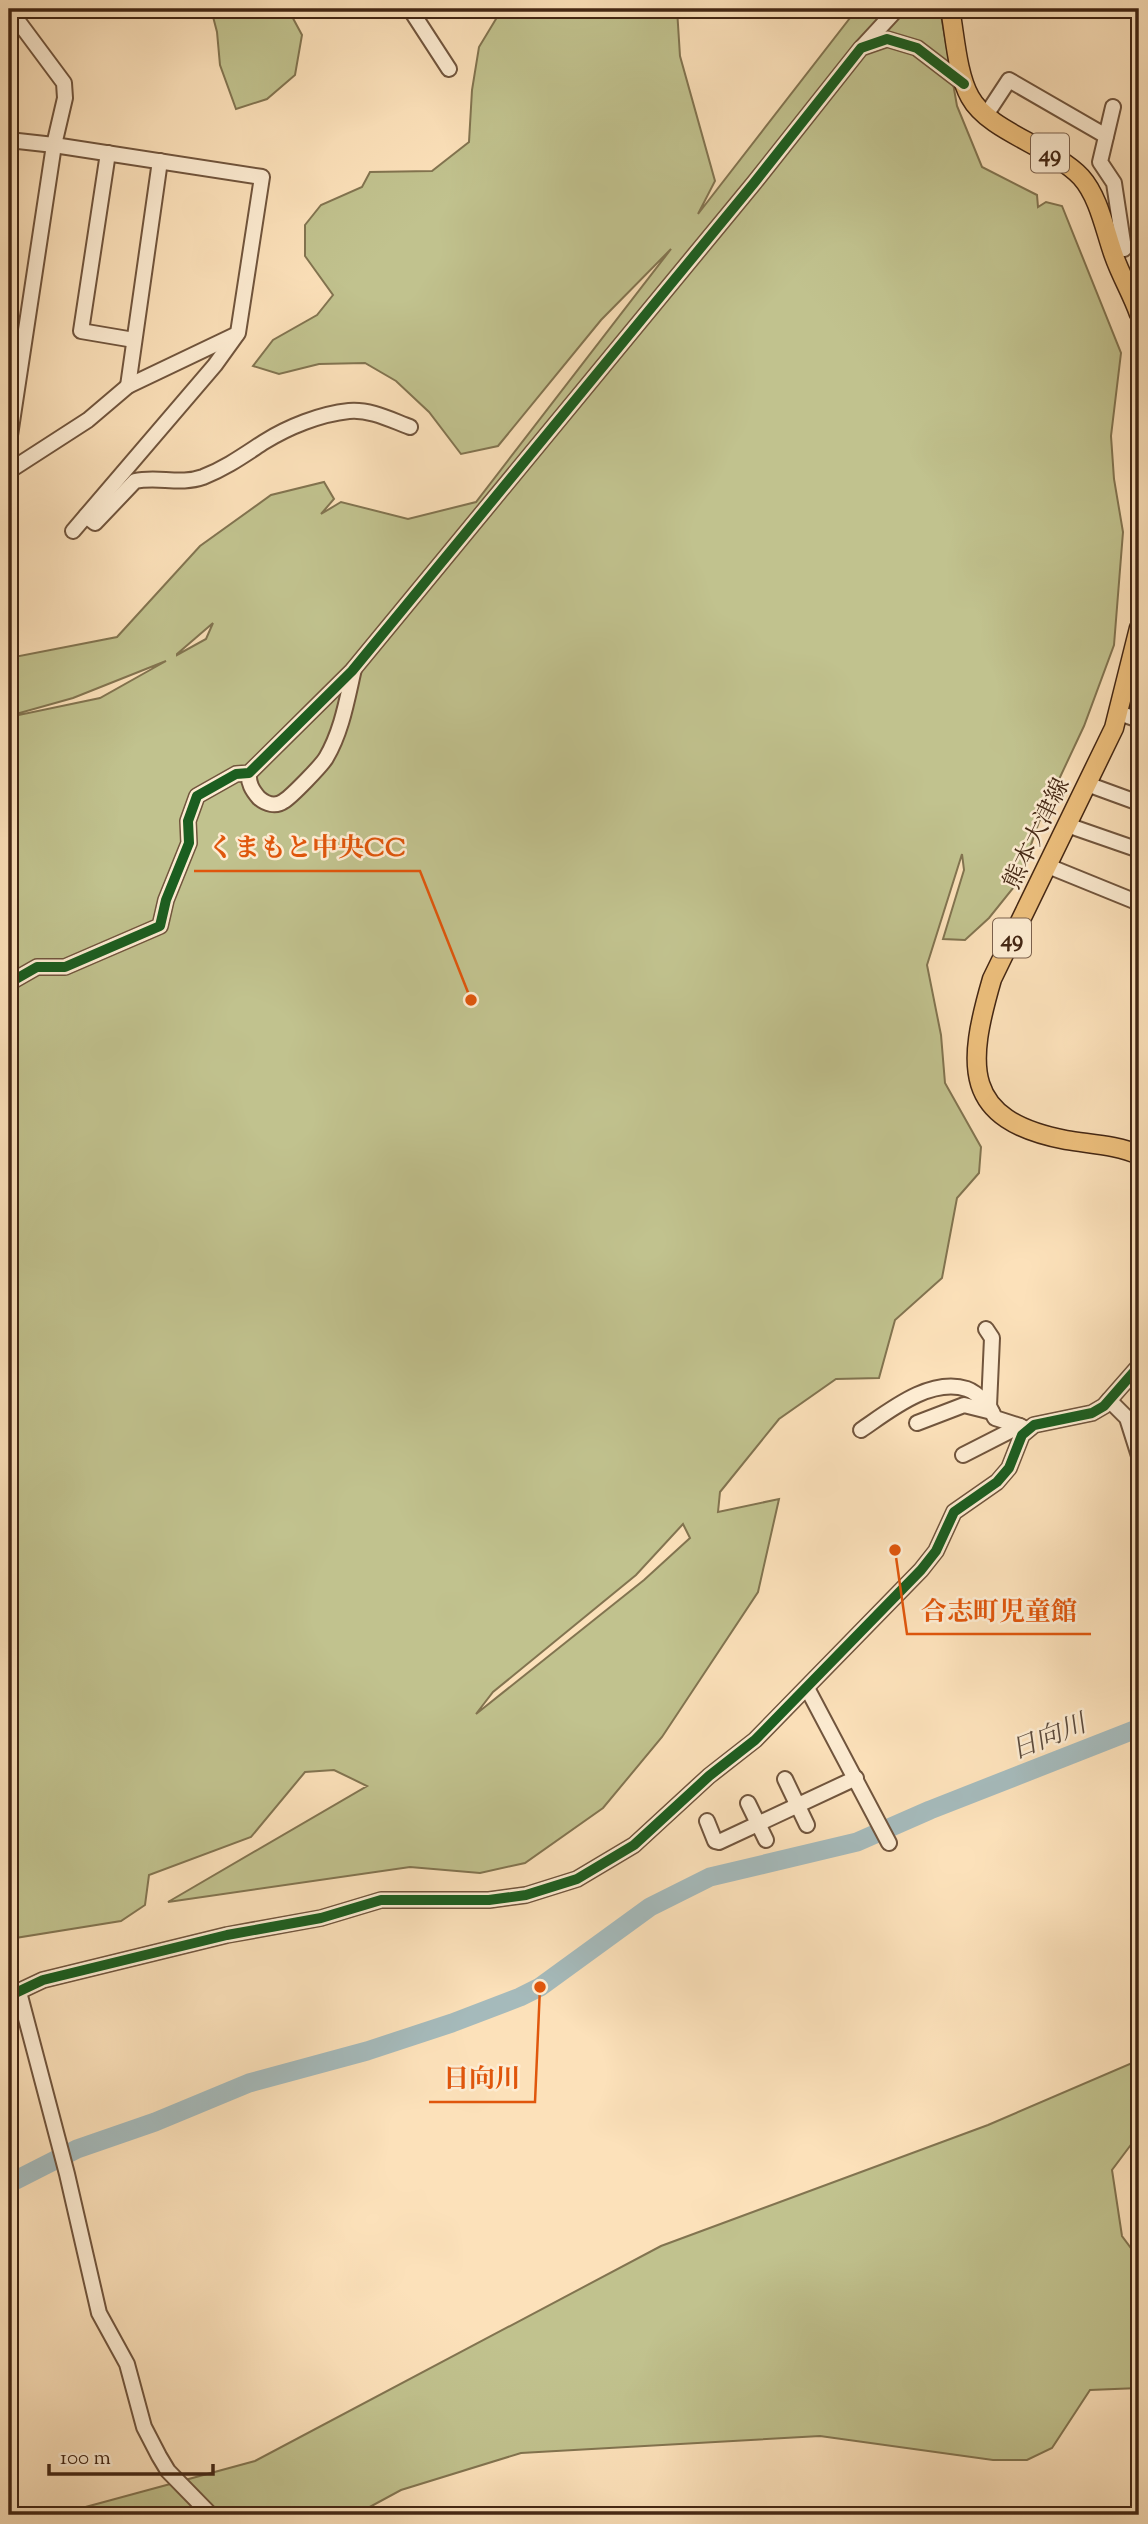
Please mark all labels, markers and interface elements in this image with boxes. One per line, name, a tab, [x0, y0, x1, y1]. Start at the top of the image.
road number: 49	[1031, 134, 1069, 172]
street label: 熊本大津線	[996, 772, 1079, 895]
callout: くまもと中央CC	[194, 824, 420, 871]
text: くまもと中央CC	[208, 831, 406, 868]
road number: 49	[993, 918, 1031, 958]
callout: 合志町児童館	[907, 1587, 1091, 1634]
text: 合志町児童館	[921, 1595, 1077, 1632]
water label: 日向川	[1006, 1705, 1095, 1770]
callout: 日向川	[429, 2055, 535, 2102]
text: 日向川	[443, 2062, 521, 2099]
scale bar	[49, 2433, 214, 2477]
text: 100 m	[60, 2444, 111, 2474]

